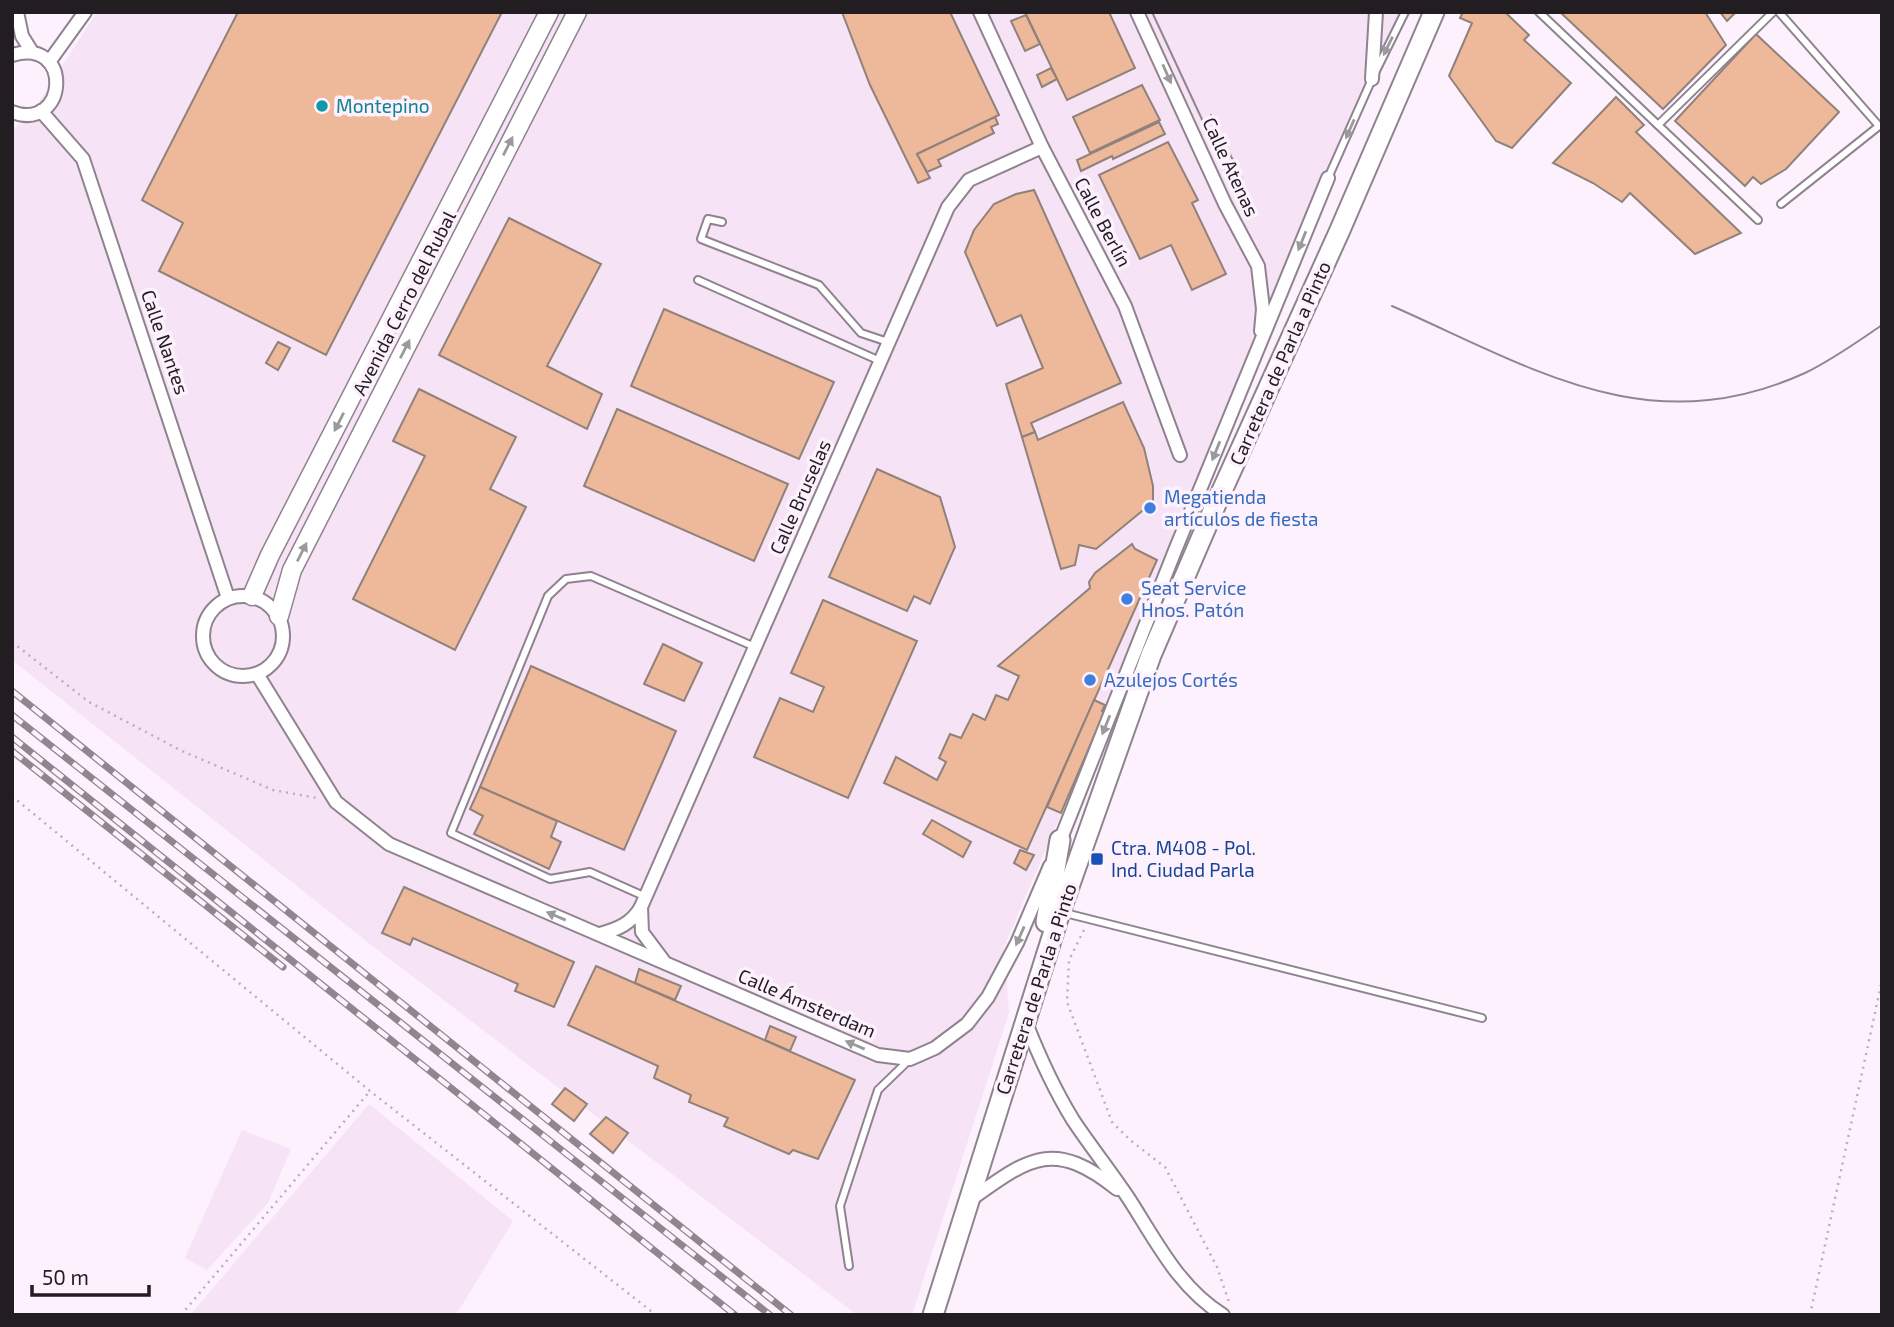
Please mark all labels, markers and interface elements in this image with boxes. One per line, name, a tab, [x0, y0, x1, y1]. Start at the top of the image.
one-way arrow	[1383, 36, 1394, 56]
one-way arrow	[1161, 64, 1172, 84]
place label: Montepino	[336, 94, 430, 117]
marker: Montepino	[314, 98, 330, 114]
street label: Calle Atenas	[1198, 114, 1264, 220]
one-way arrow	[1344, 118, 1355, 139]
one-way arrow	[502, 136, 513, 156]
street label: Calle Berlín	[1070, 173, 1137, 270]
street label: Avenida Cerro del Rubal	[347, 206, 460, 399]
one-way arrow	[1297, 231, 1308, 252]
street label: Carretera de Parla a Pinto	[1224, 257, 1335, 468]
street label: Calle Nantes	[137, 287, 194, 397]
one-way arrow	[399, 339, 410, 359]
one-way arrow	[333, 412, 344, 432]
street label: Calle Bruselas	[764, 436, 835, 558]
one-way arrow	[1210, 441, 1221, 462]
place label: Megatienda artículos de fiesta	[1164, 485, 1319, 530]
marker: Megatienda artículos de fiesta	[1142, 500, 1158, 516]
one-way arrow	[296, 542, 307, 562]
place label: Seat Service Hnos. Patón	[1141, 576, 1246, 621]
marker: Seat Service Hnos. Patón	[1119, 591, 1135, 607]
place label: Azulejos Cortés	[1104, 668, 1238, 691]
marker: Azulejos Cortés	[1082, 672, 1098, 688]
one-way arrow	[1100, 715, 1111, 736]
place label: Ctra. M408 - Pol. Ind. Ciudad Parla	[1111, 836, 1256, 881]
marker: Ctra. M408 - Pol. Ind. Ciudad Parla	[1089, 851, 1105, 867]
street label: Carretera de Parla a Pinto	[990, 880, 1081, 1097]
one-way arrow	[546, 910, 566, 922]
one-way arrow	[1014, 926, 1026, 946]
street label: Calle Ámsterdam	[735, 963, 880, 1042]
one-way arrow	[845, 1039, 865, 1051]
scale bar	[32, 1254, 149, 1298]
text: 50 m	[42, 1264, 89, 1289]

